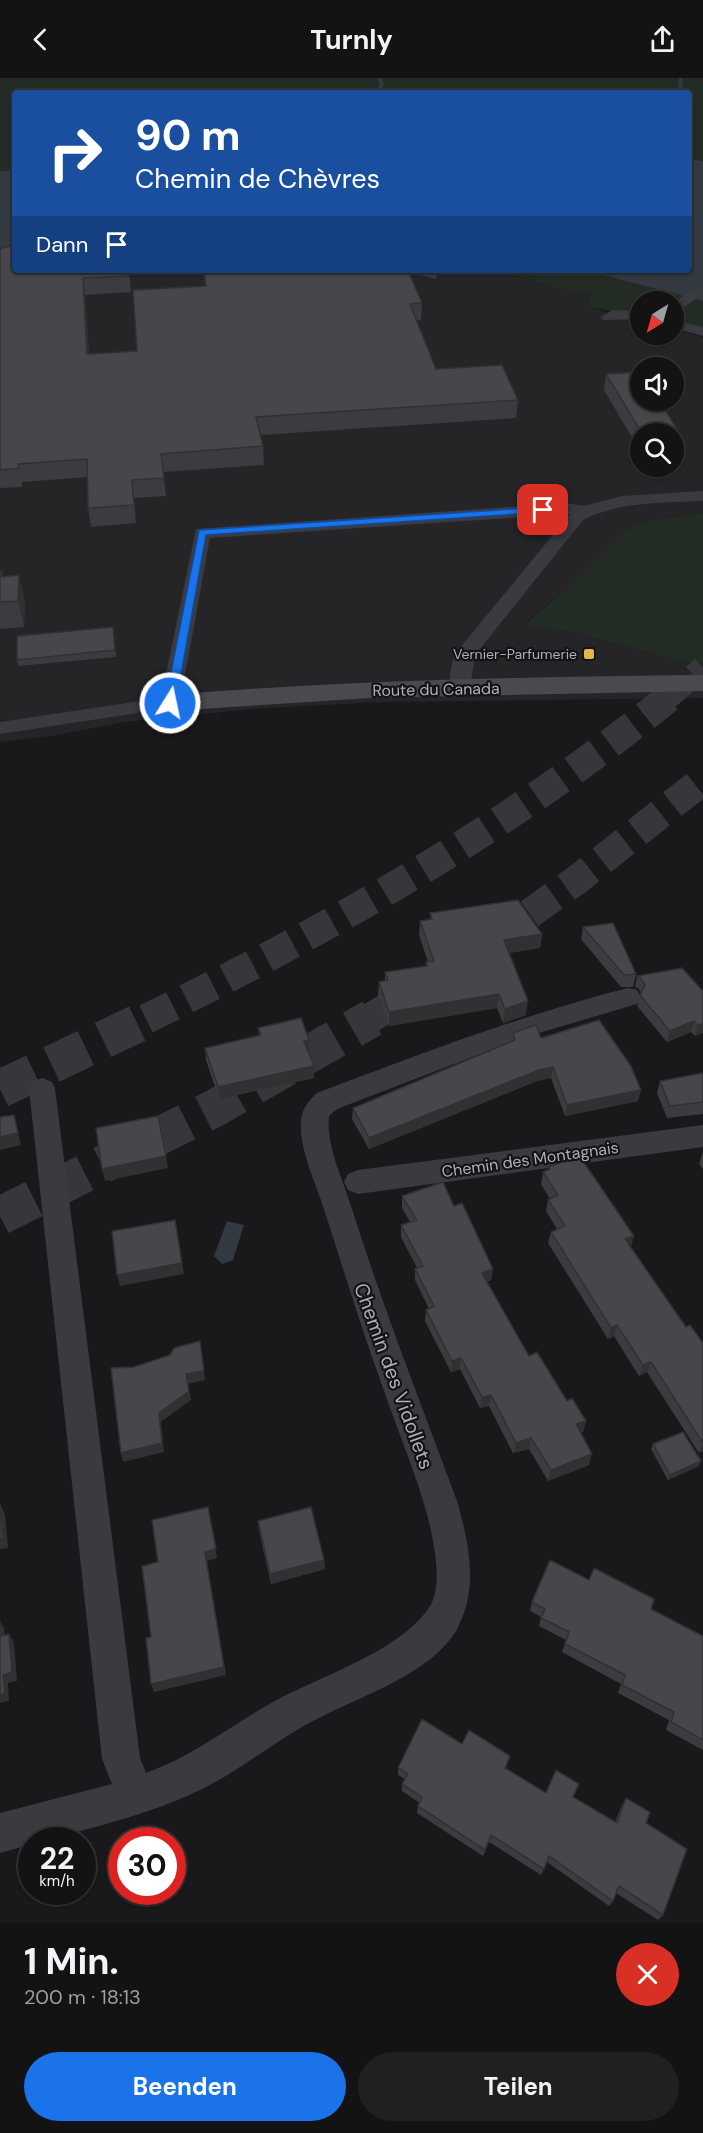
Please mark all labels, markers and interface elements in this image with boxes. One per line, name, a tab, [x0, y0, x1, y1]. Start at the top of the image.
text: Turnly	[310, 22, 393, 57]
icon: back	[24, 23, 57, 56]
icon: share	[646, 23, 679, 56]
text: 90 m	[135, 108, 241, 163]
icon: right	[36, 114, 114, 192]
text: Chemin de Chèvres	[135, 161, 380, 196]
icon: arrive	[100, 228, 133, 261]
text: Dann	[36, 230, 88, 259]
north arrow	[630, 291, 684, 345]
map controls	[630, 291, 684, 477]
button: sound	[630, 357, 684, 411]
button: search	[630, 423, 684, 477]
pin	[517, 484, 568, 535]
icon: arrive	[526, 493, 559, 526]
place label: Vernier-Parfumerie	[453, 645, 577, 663]
marker: Vernier-Parfumerie	[582, 647, 596, 661]
position arrow	[138, 671, 202, 735]
street label: Route du Canada	[372, 678, 500, 701]
street label: Chemin des Montagnais	[440, 1137, 620, 1182]
street label: Chemin des Vidollets	[348, 1279, 440, 1473]
speed limit sign: 30	[108, 1827, 186, 1905]
text: 22	[40, 1839, 74, 1878]
text: km/h	[39, 1871, 75, 1891]
text: 1 Min.	[24, 1938, 119, 1985]
button: close	[616, 1943, 679, 2006]
text: 200 m · 18:13	[24, 1984, 141, 2010]
button: Beenden	[24, 2052, 346, 2121]
button: Teilen	[358, 2052, 679, 2121]

